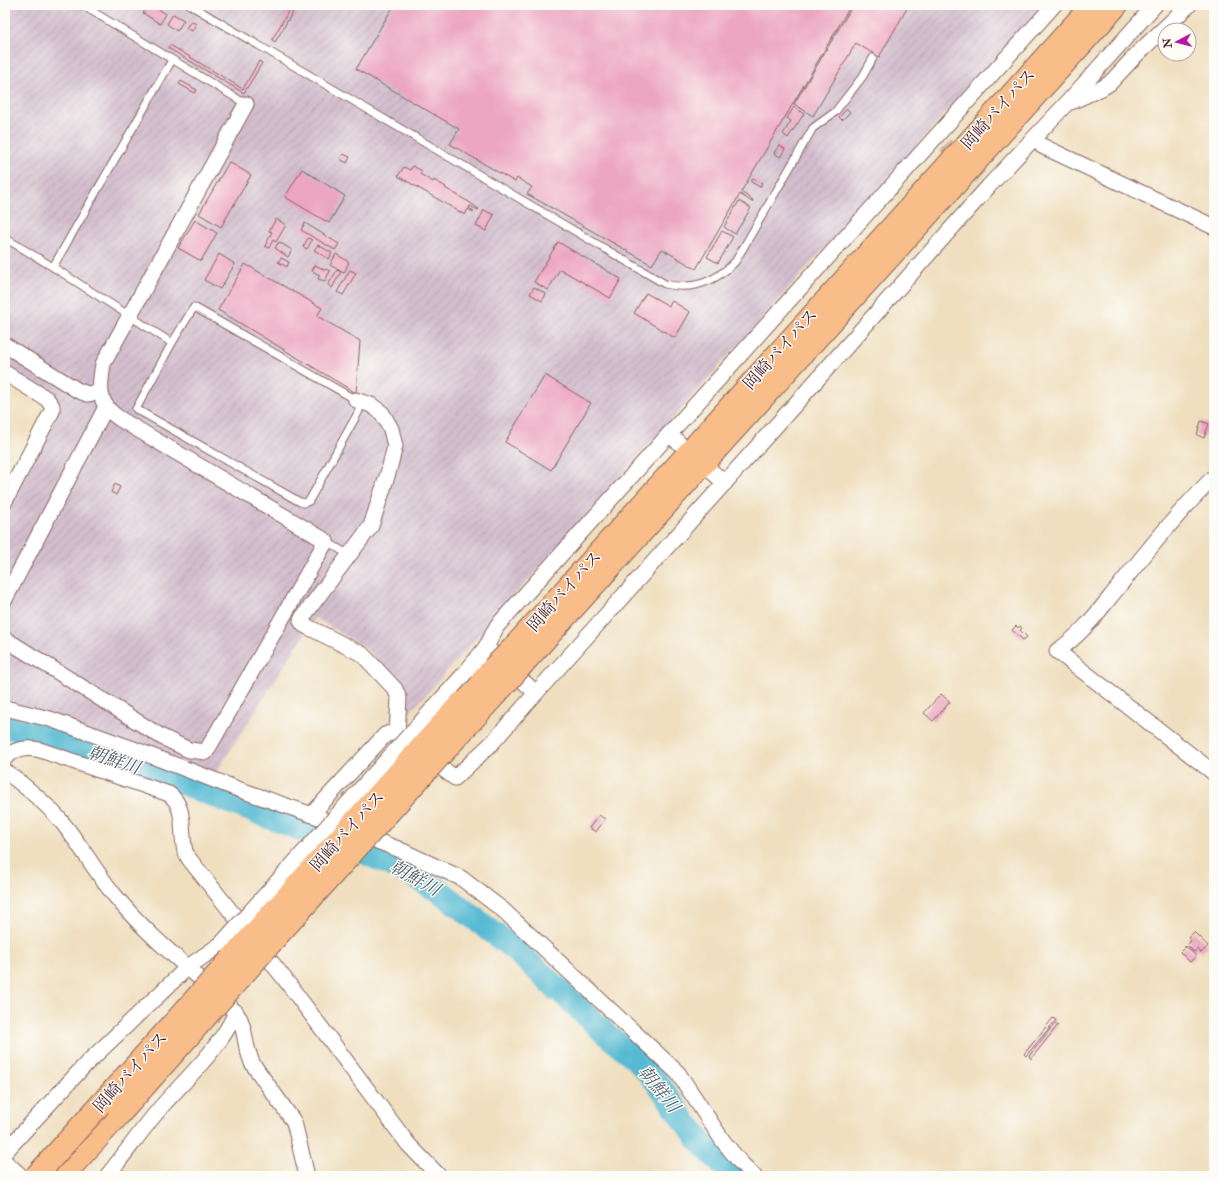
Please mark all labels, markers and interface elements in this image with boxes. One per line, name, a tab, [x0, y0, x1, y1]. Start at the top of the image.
north arrow	[1157, 22, 1197, 62]
text: N	[1160, 36, 1175, 50]
street label: 岡崎バイパス	[957, 65, 1040, 154]
street label: 岡崎バイパス	[739, 305, 822, 394]
street label: 岡崎バイパス	[523, 547, 606, 636]
water label: 朝鮮川	[85, 741, 145, 781]
street label: 岡崎バイパス	[306, 787, 389, 876]
water label: 朝鮮川	[386, 855, 446, 903]
street label: 岡崎バイパス	[89, 1028, 172, 1117]
water label: 朝鮮川	[633, 1061, 686, 1119]

